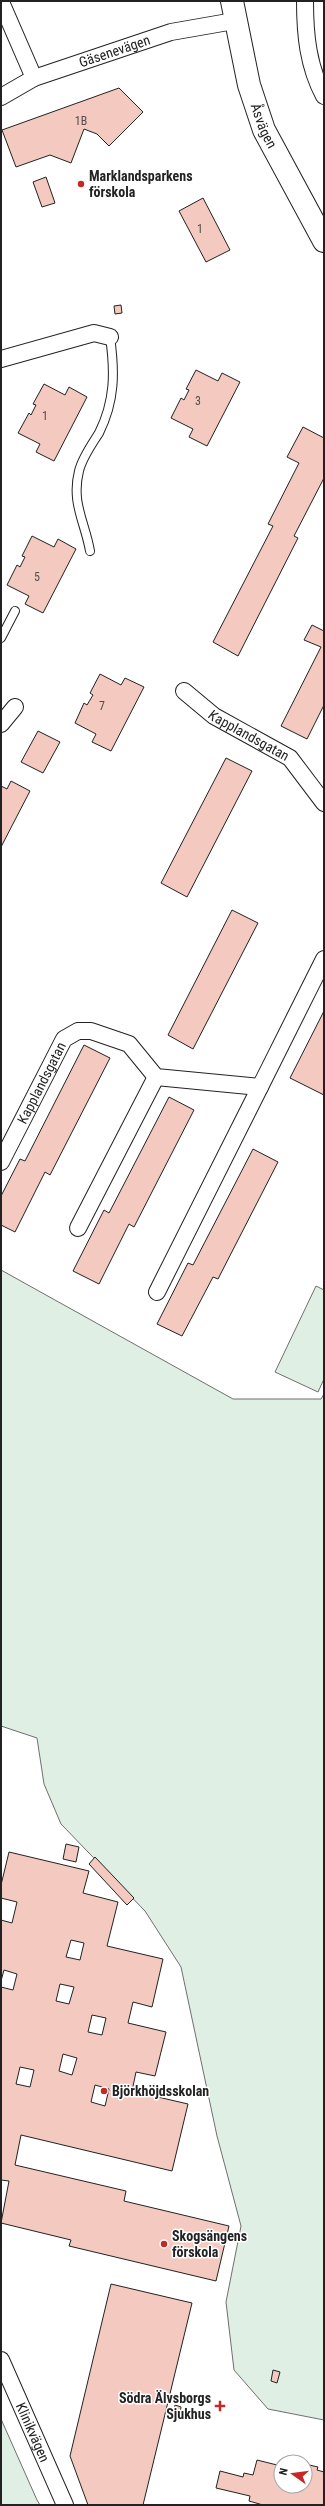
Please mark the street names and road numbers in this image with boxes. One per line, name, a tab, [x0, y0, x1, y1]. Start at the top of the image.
street label: Gäsenevägen	[77, 32, 152, 70]
street label: Åsvägen	[248, 101, 280, 151]
street label: Kapplandsgatan	[205, 707, 292, 764]
street label: Kapplandsgatan	[14, 1039, 69, 1126]
street label: Klinikvägen	[13, 2400, 53, 2464]

